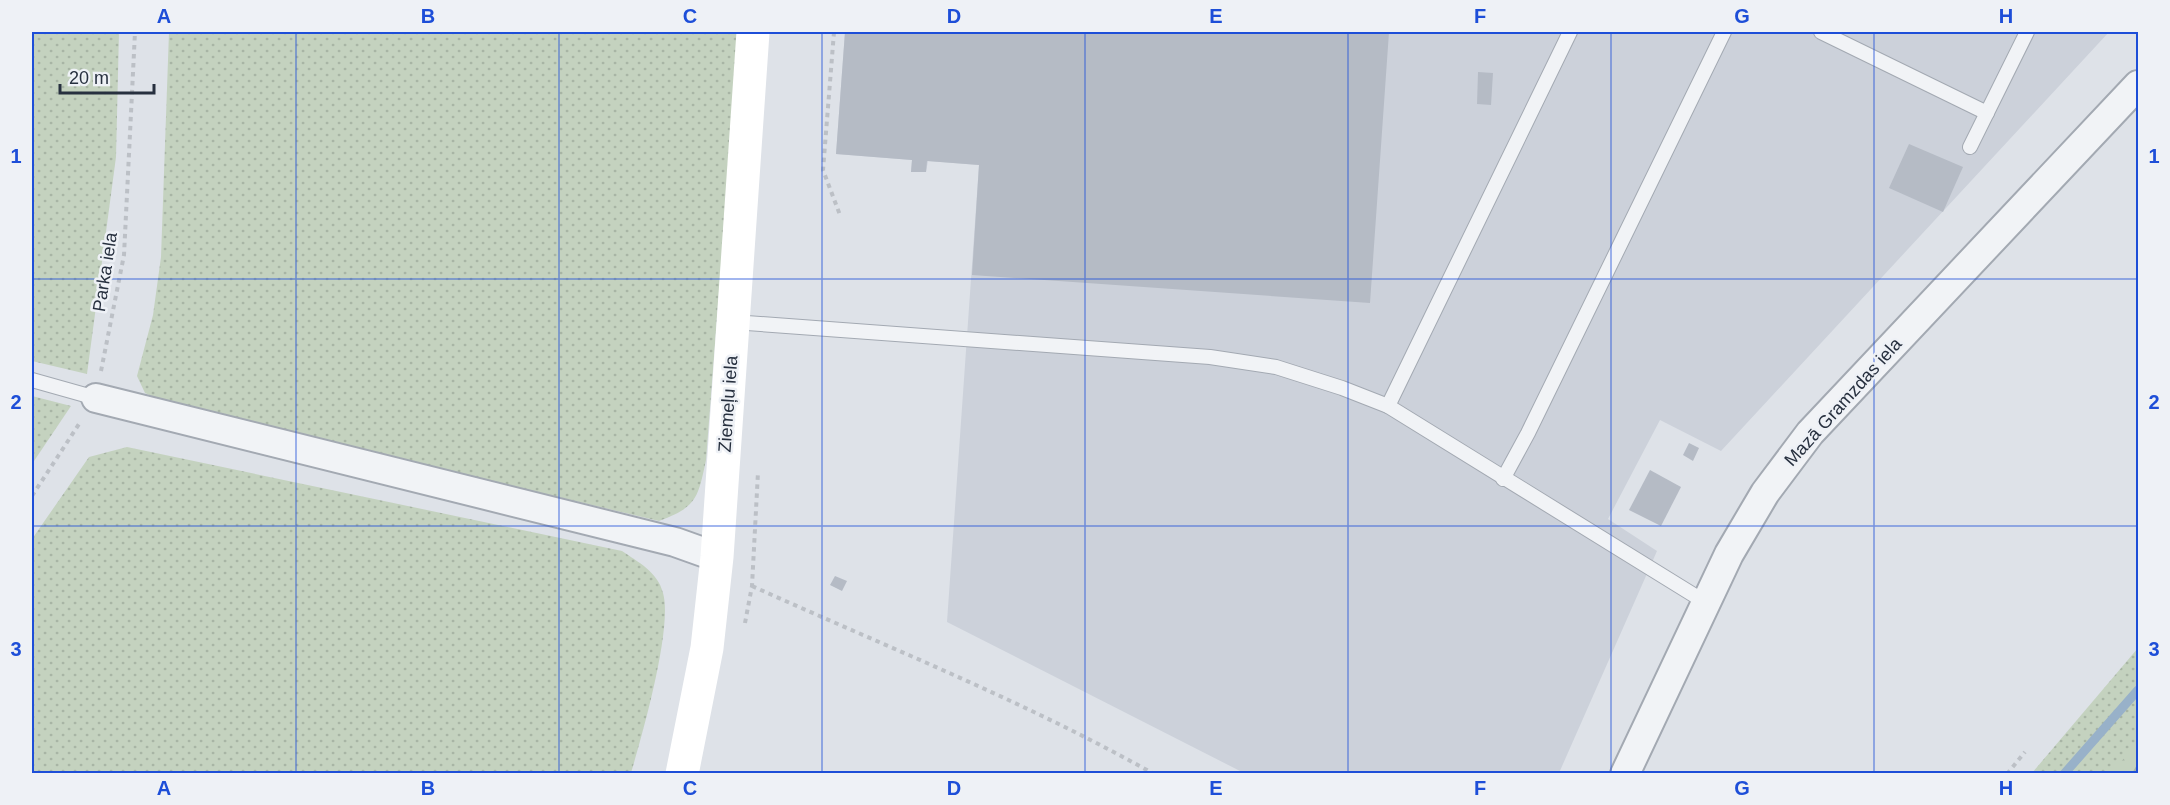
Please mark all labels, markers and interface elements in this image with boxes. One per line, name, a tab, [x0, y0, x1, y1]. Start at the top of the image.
text: A	[157, 5, 171, 27]
text: B	[421, 5, 435, 27]
text: C	[683, 5, 697, 27]
text: D	[947, 5, 961, 27]
text: E	[1209, 5, 1223, 27]
text: F	[1474, 5, 1486, 27]
text: G	[1734, 5, 1750, 27]
text: H	[1999, 5, 2013, 27]
scale bar	[60, 57, 154, 95]
text: 20 m	[69, 68, 109, 88]
text: 1	[10, 145, 22, 167]
text: 1	[2148, 145, 2160, 167]
street label: Parka iela	[89, 230, 121, 313]
street label: Mazā Gramzdas iela	[1780, 333, 1906, 470]
street label: Ziemeļu iela	[715, 354, 741, 453]
text: 2	[10, 391, 22, 413]
text: 2	[2148, 391, 2160, 413]
text: 3	[10, 638, 22, 660]
text: 3	[2148, 638, 2160, 660]
text: A	[157, 777, 171, 799]
text: B	[421, 777, 435, 799]
text: C	[683, 777, 697, 799]
text: D	[947, 777, 961, 799]
text: E	[1209, 777, 1223, 799]
text: F	[1474, 777, 1486, 799]
text: G	[1734, 777, 1750, 799]
text: H	[1999, 777, 2013, 799]

